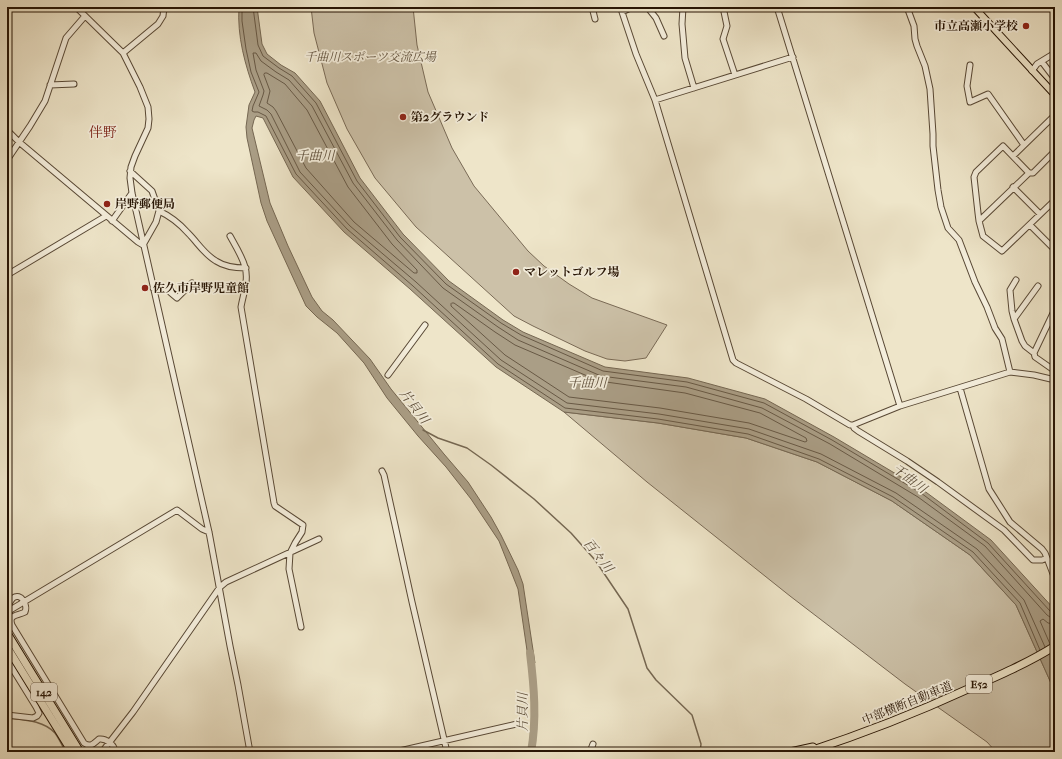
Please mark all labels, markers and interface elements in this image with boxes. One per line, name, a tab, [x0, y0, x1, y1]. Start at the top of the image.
place label: 市立高瀬小学校	[934, 19, 1018, 33]
marker: 市立高瀬小学校	[1021, 21, 1031, 31]
park label: 千曲川スポーツ交流広場	[304, 50, 437, 64]
place label: 第2グラウンド	[411, 110, 489, 124]
marker: 第2グラウンド	[398, 112, 408, 122]
district label: 伴野	[89, 124, 117, 141]
water label: 千曲川	[295, 148, 336, 163]
place label: 岸野郵便局	[115, 197, 175, 211]
marker: 岸野郵便局	[102, 199, 112, 209]
place label: マレットゴルフ場	[524, 265, 619, 279]
marker: マレットゴルフ場	[511, 267, 521, 277]
place label: 佐久市岸野児童館	[153, 281, 249, 295]
marker: 佐久市岸野児童館	[140, 283, 150, 293]
water label: 千曲川	[567, 375, 609, 390]
water label: 片貝川	[397, 386, 434, 428]
water label: 千曲川	[890, 461, 931, 497]
water label: 百々川	[581, 535, 618, 577]
road number: E52	[966, 675, 992, 693]
street label: 中部横断自動車道	[860, 679, 954, 727]
road number: 142	[31, 683, 57, 701]
water label: 片貝川	[515, 691, 530, 732]

